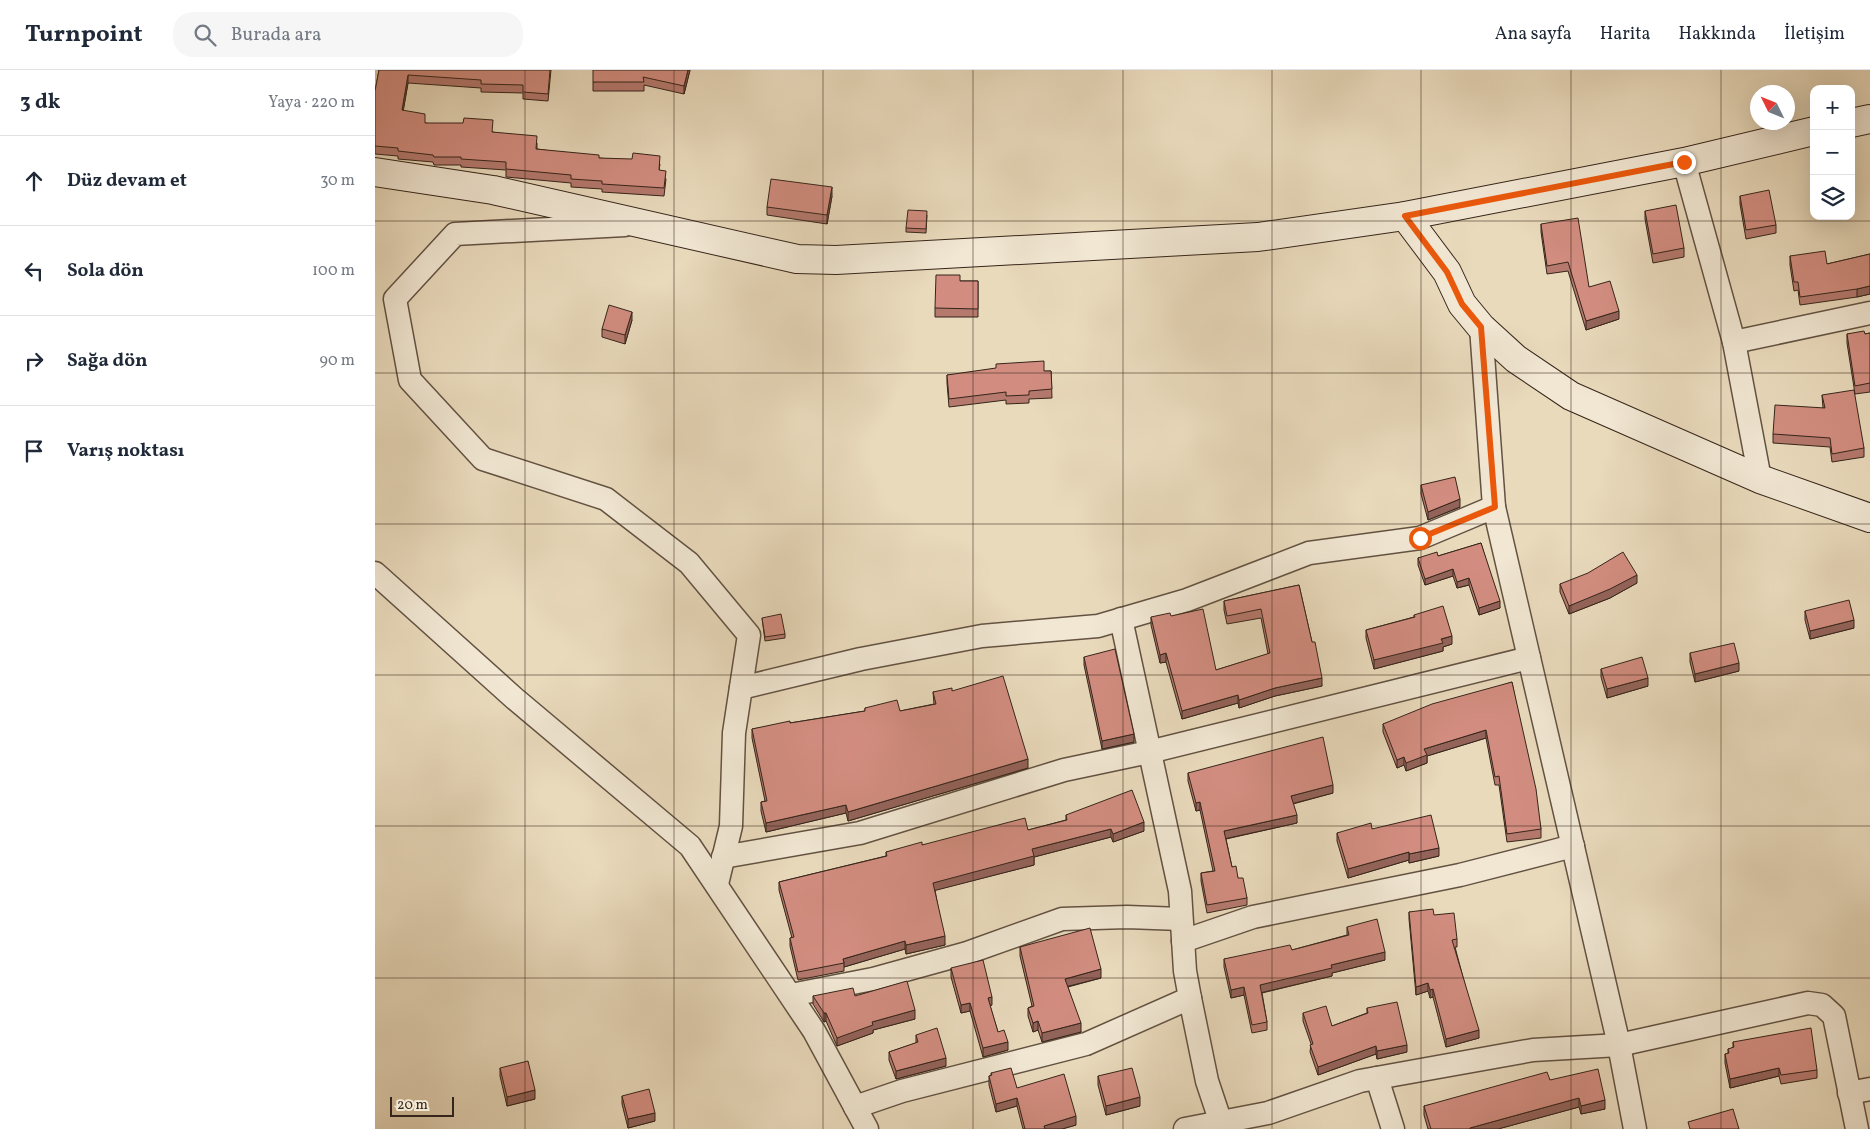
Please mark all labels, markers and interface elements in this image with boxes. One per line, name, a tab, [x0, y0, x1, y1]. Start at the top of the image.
search box	[173, 12, 523, 57]
text: Turnpoint	[25, 18, 143, 52]
icon: search	[191, 21, 219, 49]
text: Burada ara	[231, 22, 321, 48]
text: Ana sayfa	[1495, 22, 1572, 47]
text: Harita	[1600, 22, 1651, 47]
text: Hakkında	[1679, 22, 1756, 47]
text: İletişim	[1784, 22, 1845, 47]
north arrow	[1750, 85, 1795, 130]
map controls	[1810, 85, 1855, 220]
button: +	[1810, 85, 1855, 130]
text: 3 dk	[20, 88, 60, 117]
text: Yaya · 220 m	[268, 92, 355, 114]
button: −	[1810, 130, 1855, 175]
route end	[1673, 151, 1696, 174]
icon: ahead	[20, 167, 48, 195]
text: Düz devam et	[67, 168, 187, 194]
text: 30 m	[320, 170, 355, 192]
button: layers	[1810, 175, 1855, 220]
icon: left	[20, 257, 48, 285]
text: Sola dön	[67, 258, 144, 284]
text: 100 m	[312, 260, 355, 282]
icon: right	[20, 347, 48, 375]
text: Sağa dön	[67, 348, 147, 374]
text: 90 m	[319, 350, 355, 372]
icon: arrive	[20, 437, 48, 465]
text: Varış noktası	[67, 438, 184, 464]
route start	[1409, 527, 1432, 550]
scale bar	[390, 1094, 454, 1117]
text: 20 m	[397, 1096, 428, 1115]

